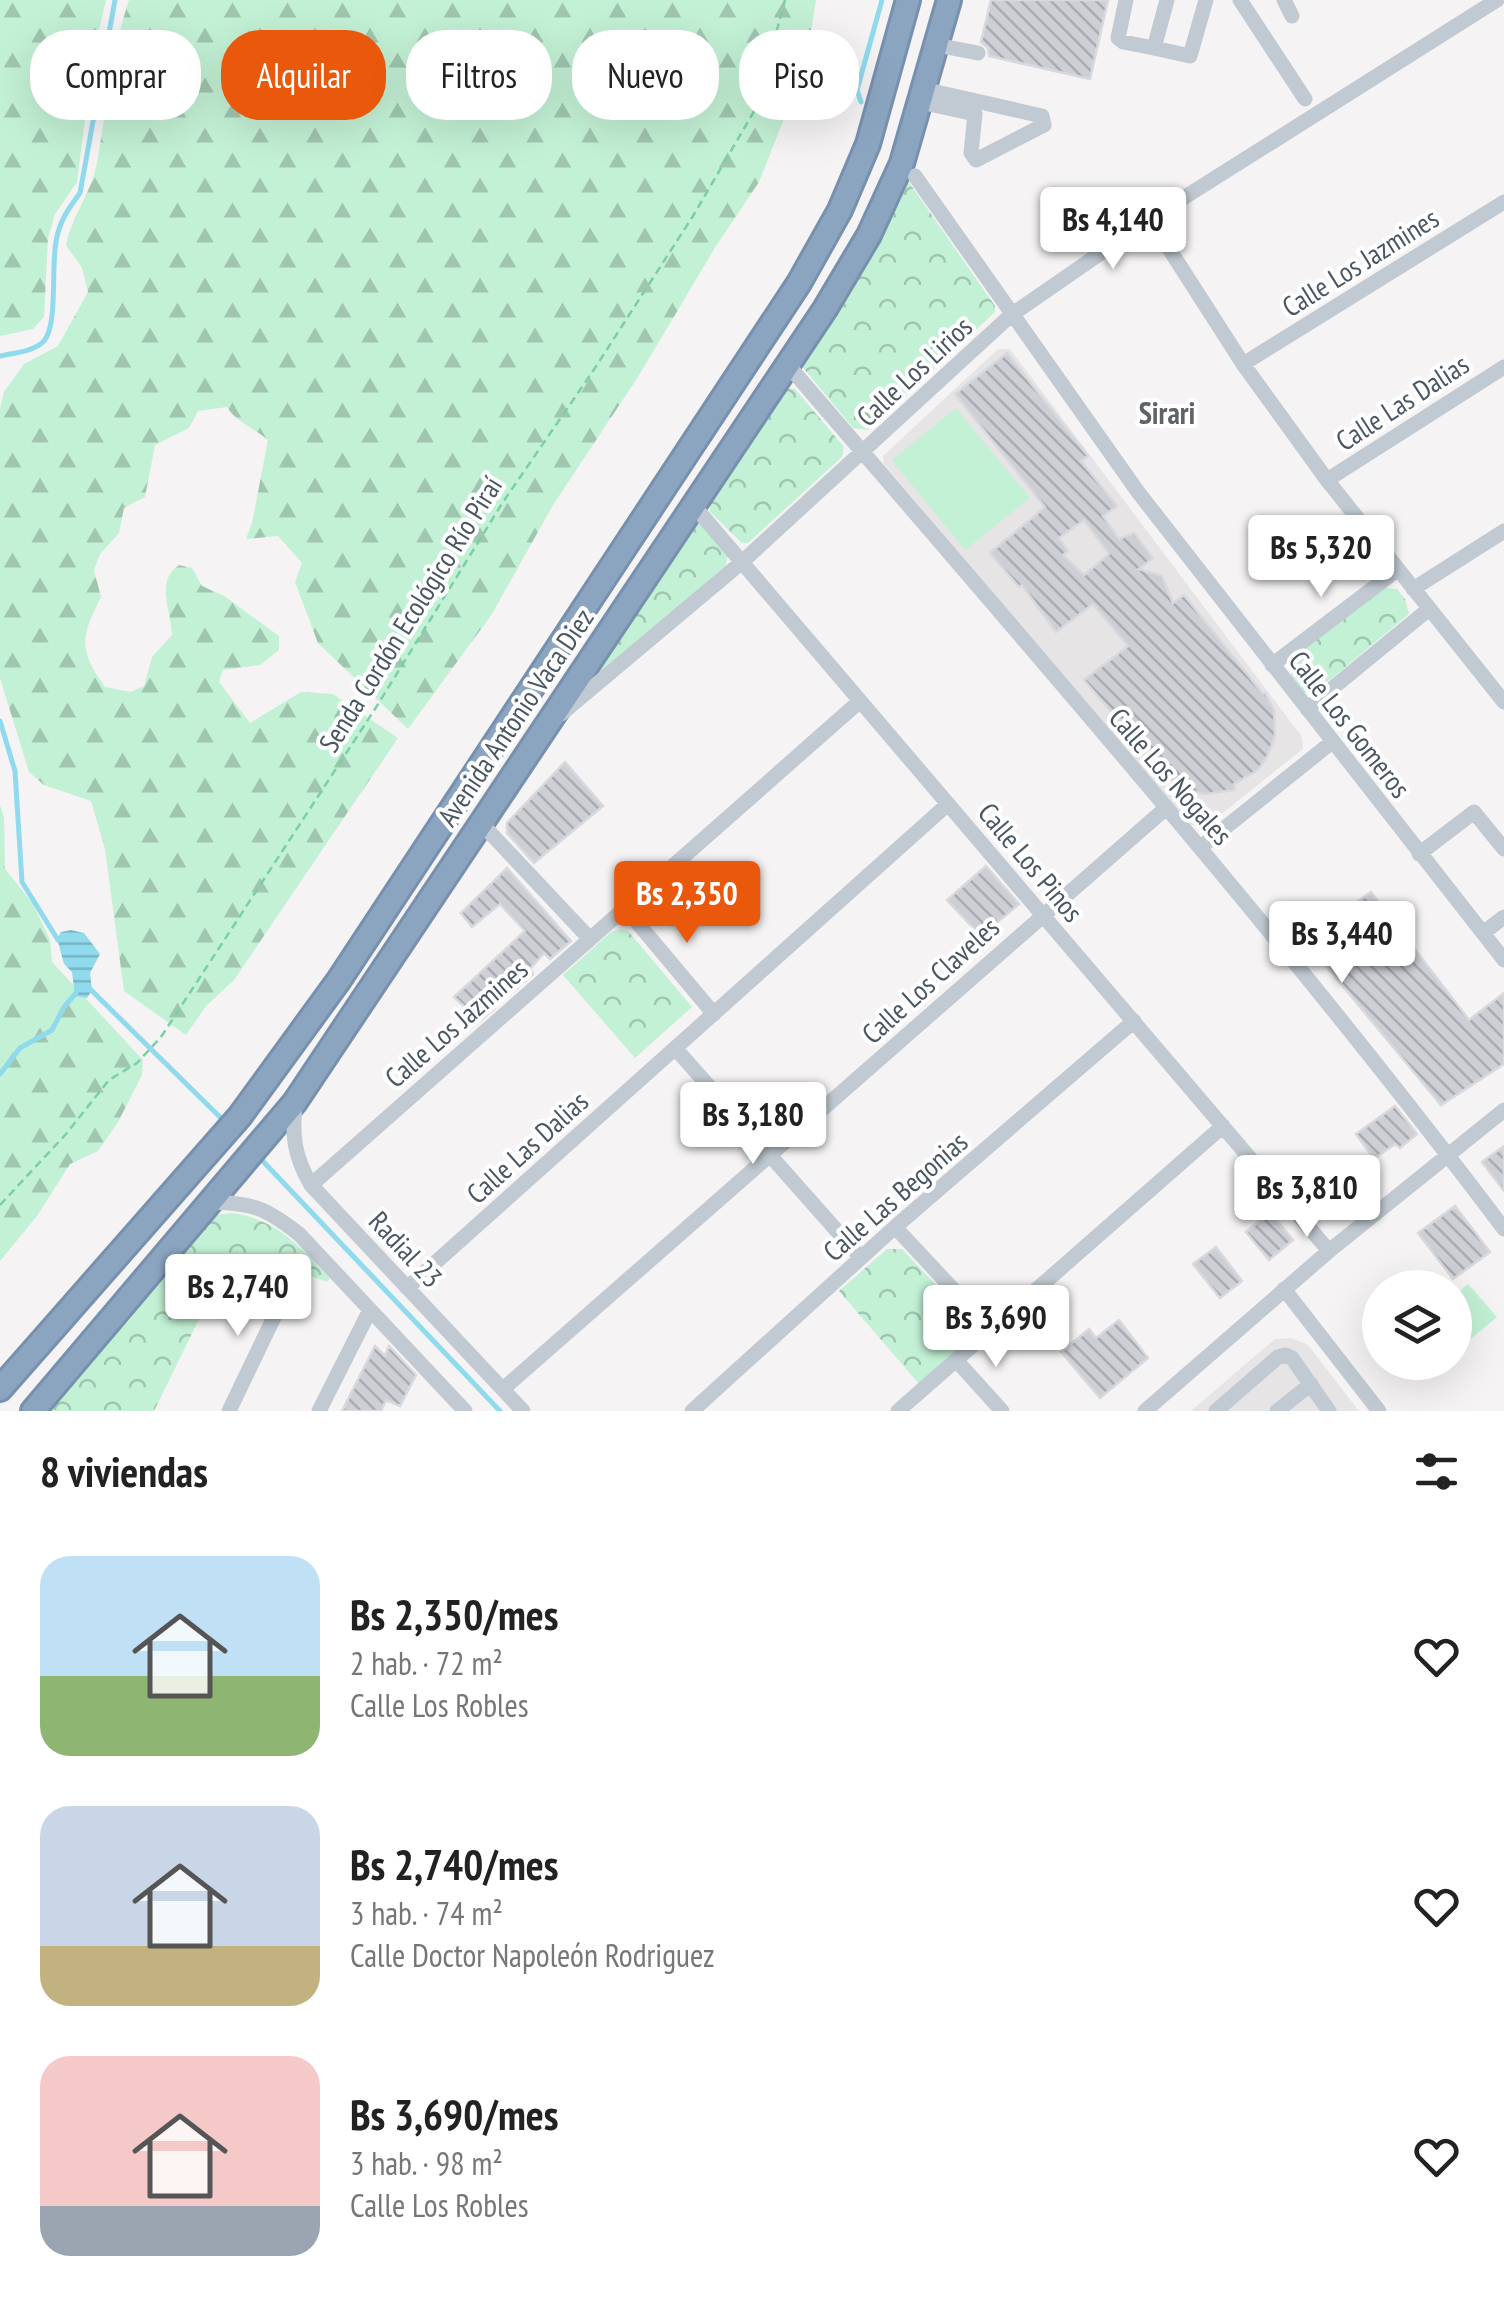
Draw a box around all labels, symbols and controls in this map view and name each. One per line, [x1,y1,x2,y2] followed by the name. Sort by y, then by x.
[30,30,201,120] chip: Comprar
[221,30,386,120] chip: Alquilar
[406,30,552,120] chip: Filtros
[572,30,719,120] chip: Nuevo
[739,30,859,120] chip: Piso
[1010,187,1216,272] pin: Bs 4,140
[1062,198,1164,240] text: Bs 4,140
[1275,199,1445,325] street label: Calle Los Jazmines
[848,308,980,434] street label: Calle Los Lirios
[1329,345,1475,459] street label: Calle Las Dalias
[1139,393,1195,432] district label: Sirari
[310,469,510,759] street label: Senda Cordón Ecológico Río Piraí
[1218,515,1424,600] pin: Bs 5,320
[1270,526,1372,568] text: Bs 5,320
[428,601,602,833] street label: Avenida Antonio Vaca Diez
[1281,643,1419,805] street label: Calle Los Gomeros
[1101,700,1241,852] street label: Calle Los Nogales
[970,795,1092,929] street label: Calle Los Pinos
[584,861,790,946] pin: Bs 2,350
[636,872,738,914] text: Bs 2,350
[1239,901,1445,986] pin: Bs 3,440
[853,908,1007,1052] street label: Calle Los Claveles
[1291,912,1393,954] text: Bs 3,440
[377,951,535,1095] street label: Calle Los Jazmines
[650,1082,856,1167] pin: Bs 3,180
[458,1083,596,1211] street label: Calle Las Dalias
[702,1093,804,1135] text: Bs 3,180
[815,1123,975,1269] street label: Calle Las Begonias
[1204,1155,1410,1240] pin: Bs 3,810
[1256,1166,1358,1208] text: Bs 3,810
[361,1203,451,1295] street label: Radial 23
[135,1254,341,1339] pin: Bs 2,740
[187,1265,289,1307] text: Bs 2,740
[1362,1270,1472,1380] map controls
[1362,1270,1472,1380] button: layers
[893,1285,1099,1370] pin: Bs 3,690
[945,1296,1047,1338] text: Bs 3,690
[40,1444,208,1499] text: 8 viviendas
[1409,1444,1464,1499] icon: filters
[350,1587,558,1642] text: Bs 2,350/mes
[120,1596,240,1716] icon: home
[1409,1629,1464,1684] icon: heart
[350,1642,503,1684] text: 2 hab. · 72 m²
[350,1684,529,1726] text: Calle Los Robles
[350,1837,558,1892] text: Bs 2,740/mes
[120,1846,240,1966] icon: home
[1409,1879,1464,1934] icon: heart
[350,1892,503,1934] text: 3 hab. · 74 m²
[350,1934,714,1976] text: Calle Doctor Napoleón Rodriguez
[350,2087,558,2142] text: Bs 3,690/mes
[120,2096,240,2216] icon: home
[1409,2129,1464,2184] icon: heart
[350,2142,503,2184] text: 3 hab. · 98 m²
[350,2184,529,2226] text: Calle Los Robles

